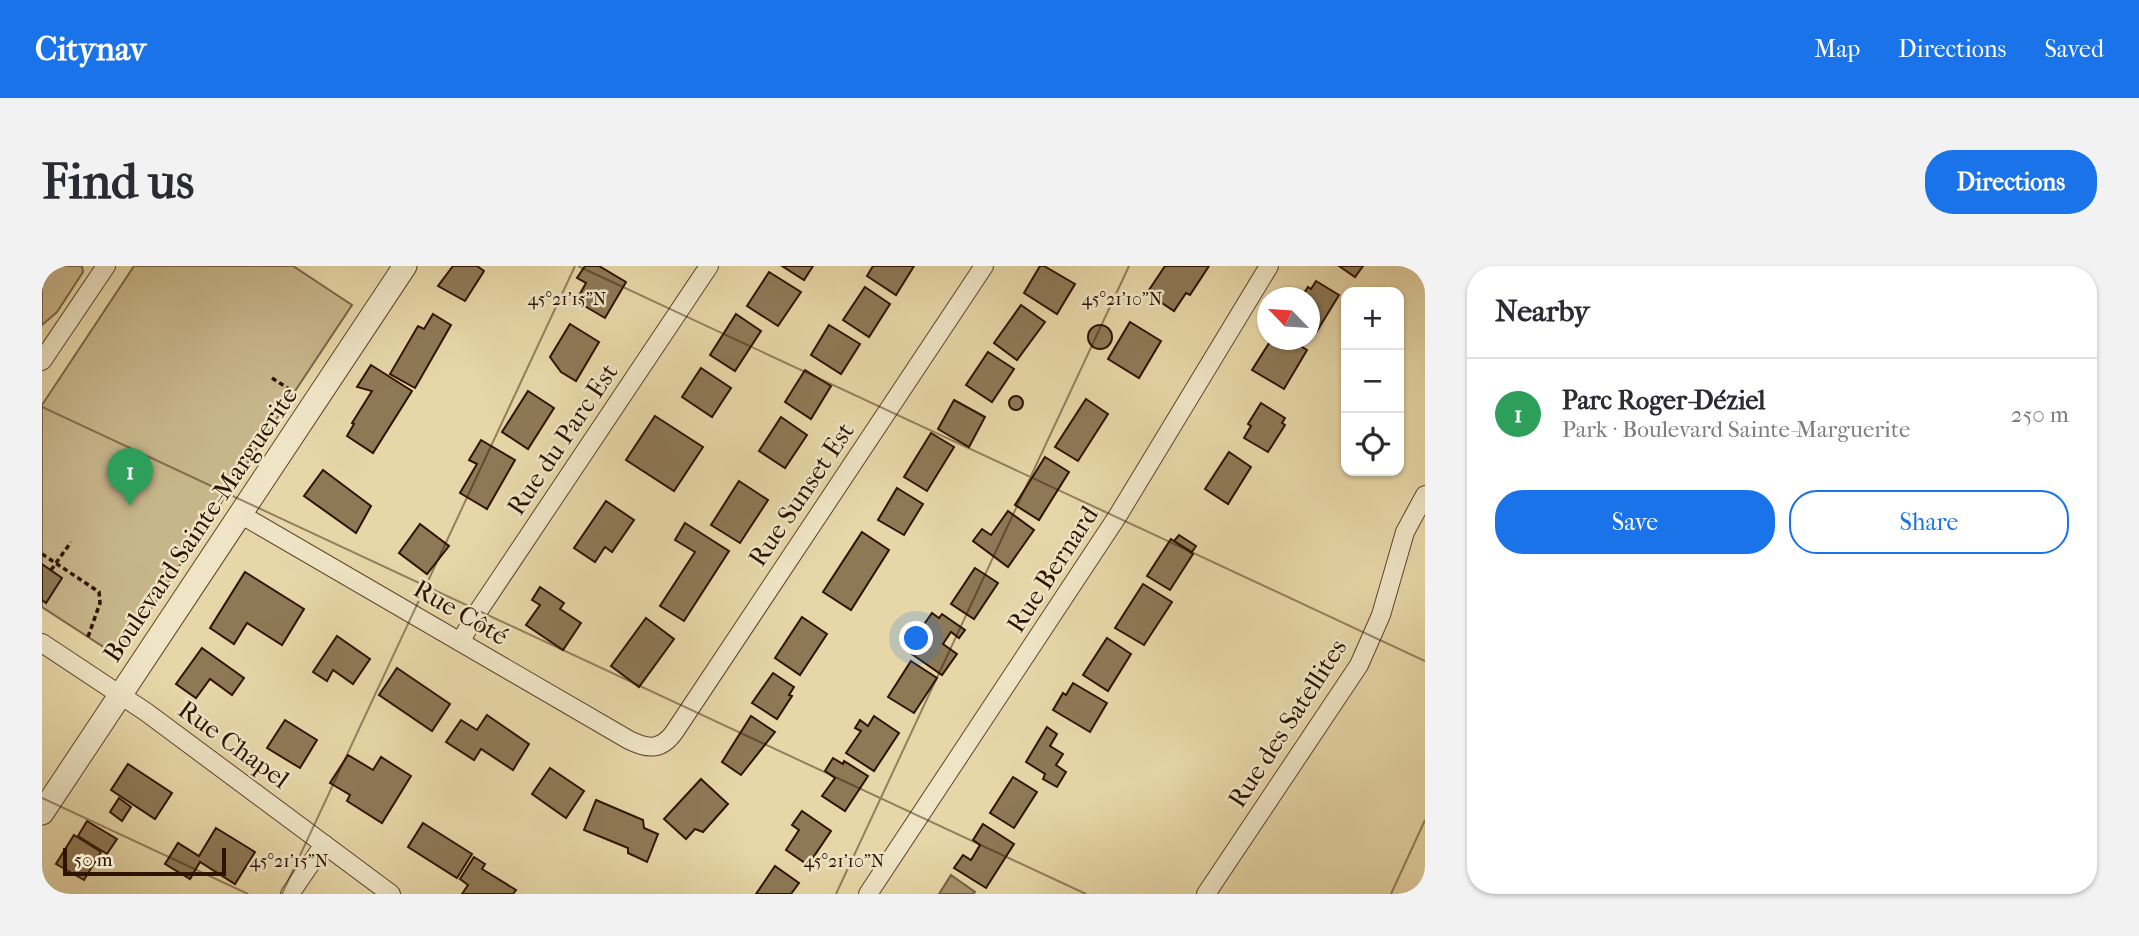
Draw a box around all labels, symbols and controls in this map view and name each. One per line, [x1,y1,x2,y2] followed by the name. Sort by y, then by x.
[35,30,146,69] text: Citynav
[1814,35,1860,63] text: Map
[1898,35,2006,63] text: Directions
[2044,35,2104,63] text: Saved
[1925,150,2097,214] button: Directions
[42,153,194,211] text: Find us
[1257,287,1320,350] north arrow
[1341,287,1404,476] map controls
[1341,287,1404,350] button: +
[528,289,607,310] text: 45°21'15"N
[1082,289,1163,310] text: 45°21'10"N
[1495,294,1590,329] text: Nearby
[1341,350,1404,413] button: −
[500,357,625,521] street label: Rue du Parc Est
[97,381,304,668] street label: Boulevard Sainte-Marguerite
[1562,385,1765,416] text: Parc Roger-Déziel
[1514,401,1522,428] text: 1
[2011,401,2069,428] text: 250 m
[1341,413,1404,476] button: locate
[742,416,861,572] street label: Rue Sunset Est
[1562,416,1910,443] text: Park · Boulevard Sainte-Marguerite
[107,448,153,506] pin: 1
[1495,490,1775,554] button: Save
[1789,490,2069,554] button: Share
[1000,500,1105,638] street label: Rue Bernard
[408,573,514,652] street label: Rue Côté
[899,621,933,655] your location
[1221,633,1353,813] street label: Rue des Satellites
[172,694,295,795] street label: Rue Chapel
[63,845,226,877] scale bar
[74,849,113,871] text: 50 m
[250,851,329,872] text: 45°21'15"N
[804,851,885,872] text: 45°21'10"N

